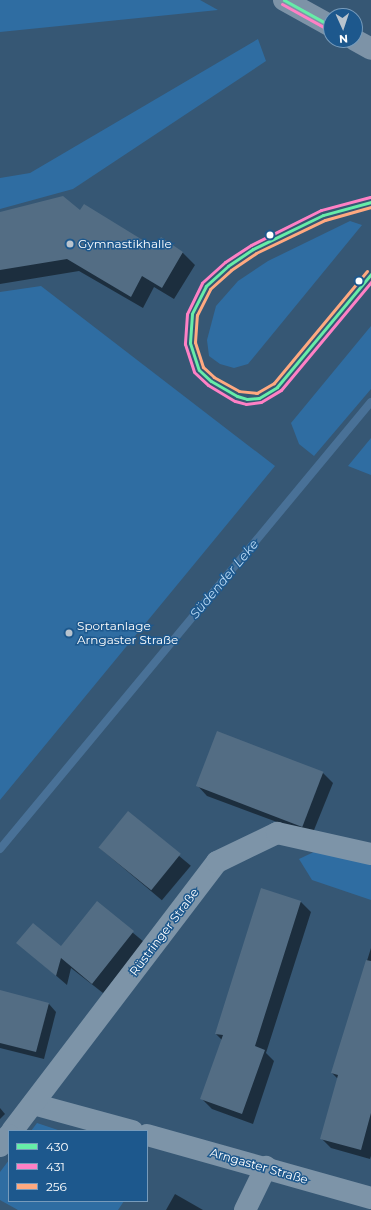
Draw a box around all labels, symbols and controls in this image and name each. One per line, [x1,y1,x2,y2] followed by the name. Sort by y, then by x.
[323,8,363,48] north arrow
[339,32,348,46] text: N
[265,230,275,240] unlabelled marker
[78,237,172,251] place label: Gymnastikhalle
[65,239,75,249] marker: Gymnastikhalle
[354,276,364,286] unlabelled marker
[186,536,262,622] water label: Südender Leke
[77,619,178,647] place label: Sportanlage Arngaster Straße
[64,628,74,638] marker: Sportanlage Arngaster Straße
[126,885,202,979] street label: Rüstringer Straße
[8,1130,148,1202] legend
[46,1139,68,1154] text: 430
[208,1145,310,1187] street label: Arngaster Straße
[46,1159,65,1174] text: 431
[46,1179,67,1194] text: 256

